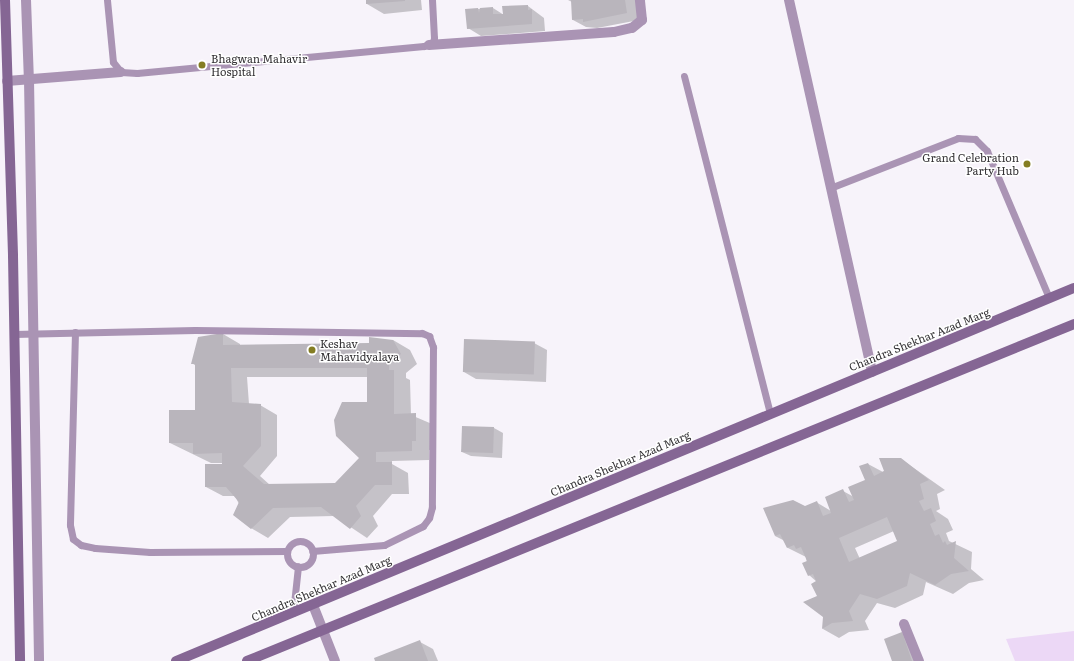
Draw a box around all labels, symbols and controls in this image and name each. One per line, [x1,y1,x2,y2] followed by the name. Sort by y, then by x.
[211,52,307,78] place label: Bhagwan Mahavir Hospital
[196,59,208,71] marker: Bhagwan Mahavir Hospital
[922,151,1019,177] place label: Grand Celebration Party Hub
[1022,159,1032,169] marker: Grand Celebration Party Hub
[847,305,991,373] street label: Chandra Shekhar Azad Marg
[320,337,399,363] place label: Keshav Mahavidyalaya
[307,345,317,355] marker: Keshav Mahavidyalaya
[548,427,692,499] street label: Chandra Shekhar Azad Marg
[249,552,393,624] street label: Chandra Shekhar Azad Marg

